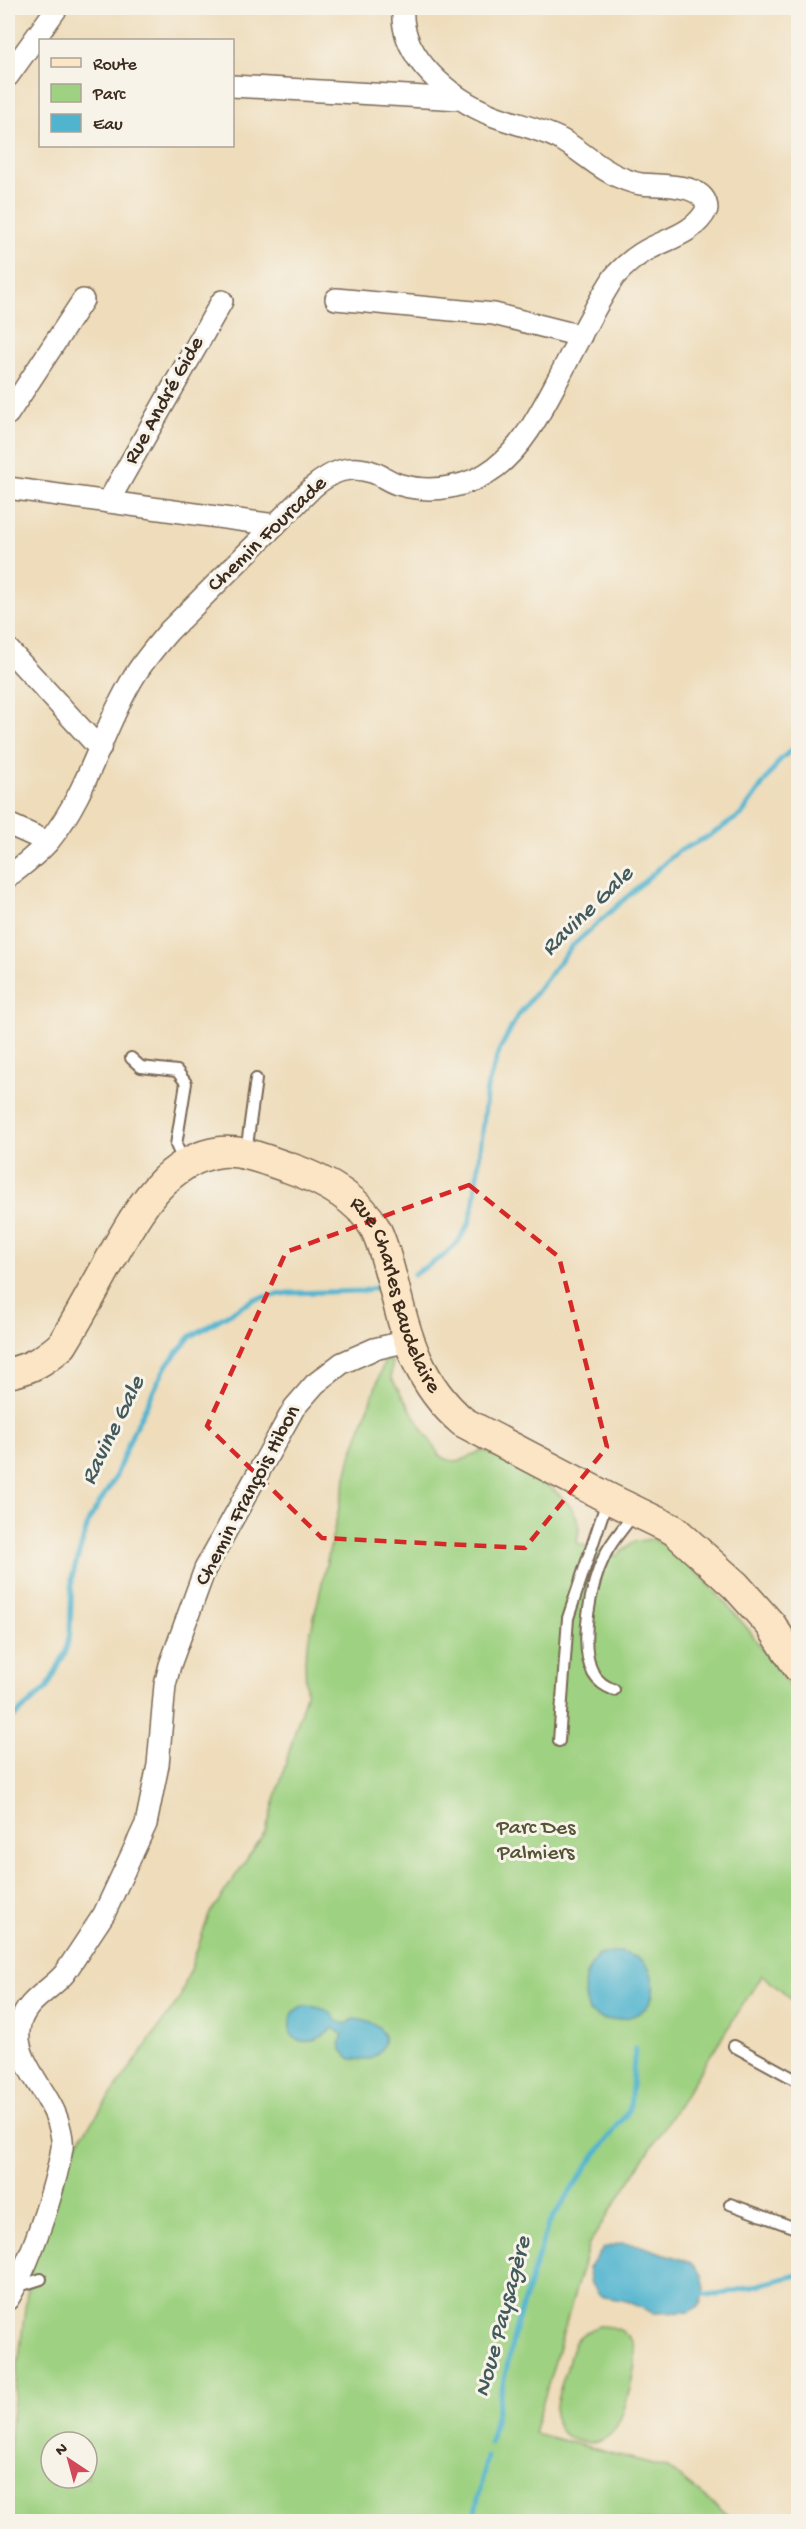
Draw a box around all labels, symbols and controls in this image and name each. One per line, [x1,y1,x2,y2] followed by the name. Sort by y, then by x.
[39,39,234,147] legend
[93,55,138,76] text: Route
[92,85,126,106] text: Parc
[93,115,123,136] text: Eau
[119,332,211,469] street label: Rue André Gide
[203,471,334,598] street label: Chemin Fourcade
[536,860,641,963] water label: Ravine Gale
[343,1191,446,1400] street label: Rue Charles Baudelaire
[75,1370,153,1490] water label: Ravine Gale
[190,1401,308,1591] street label: Chemin François Hibon
[496,1816,576,1867] park label: Parc Des Palmiers
[469,2232,540,2400] water label: Noue Paysagère
[39,2430,99,2490] north arrow
[52,2440,72,2461] text: N

